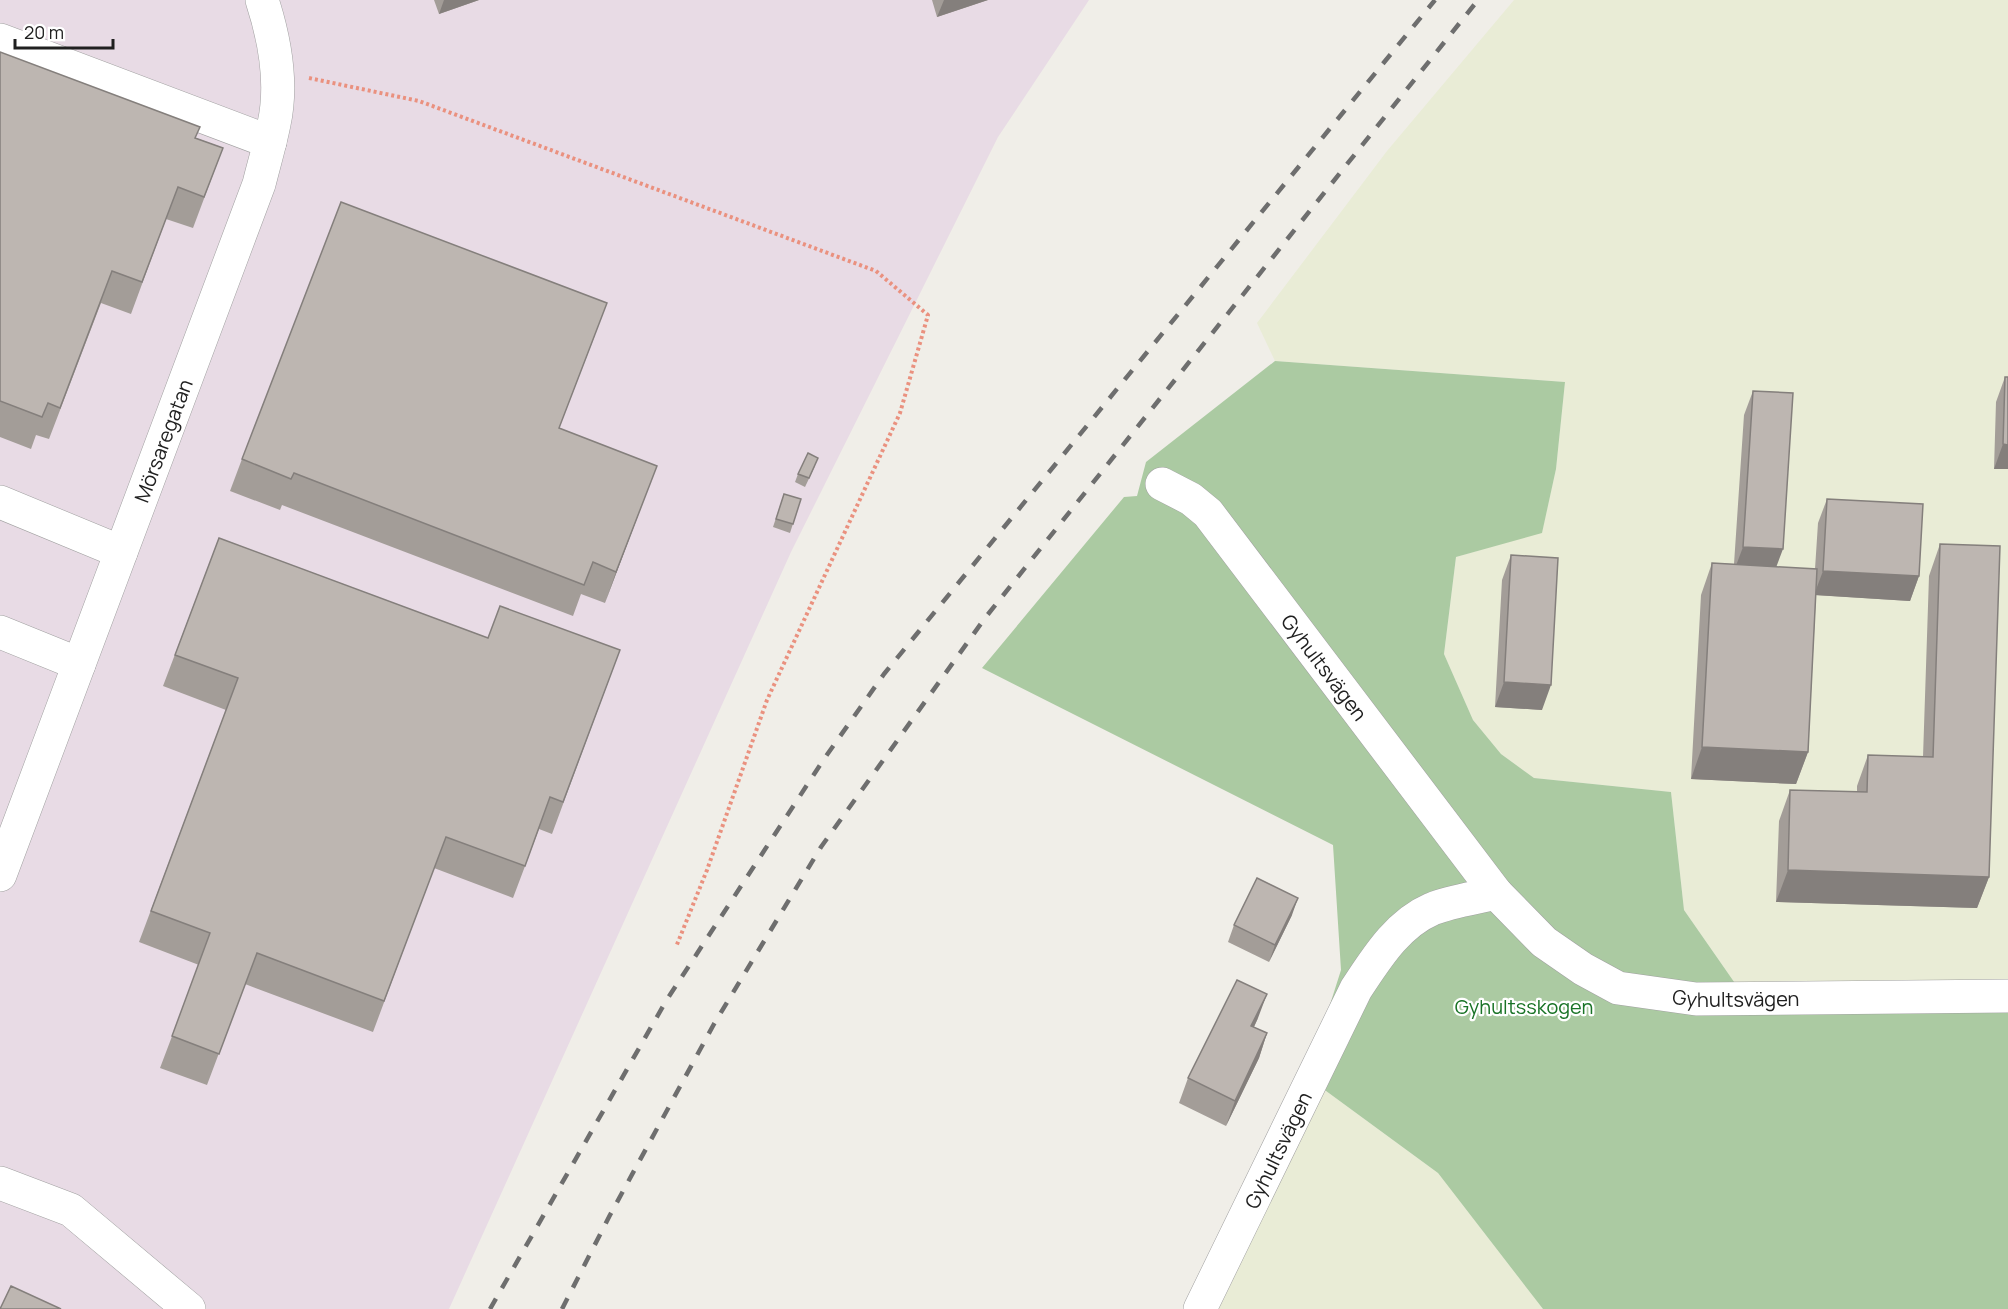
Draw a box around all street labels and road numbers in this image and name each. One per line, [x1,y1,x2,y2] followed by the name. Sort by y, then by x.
[127,375,198,506] street label: Mörsaregatan
[1276,608,1374,726] street label: Gyhultsvägen
[1671,982,1800,1013] street label: Gyhultsvägen
[1238,1087,1318,1213] street label: Gyhultsvägen

